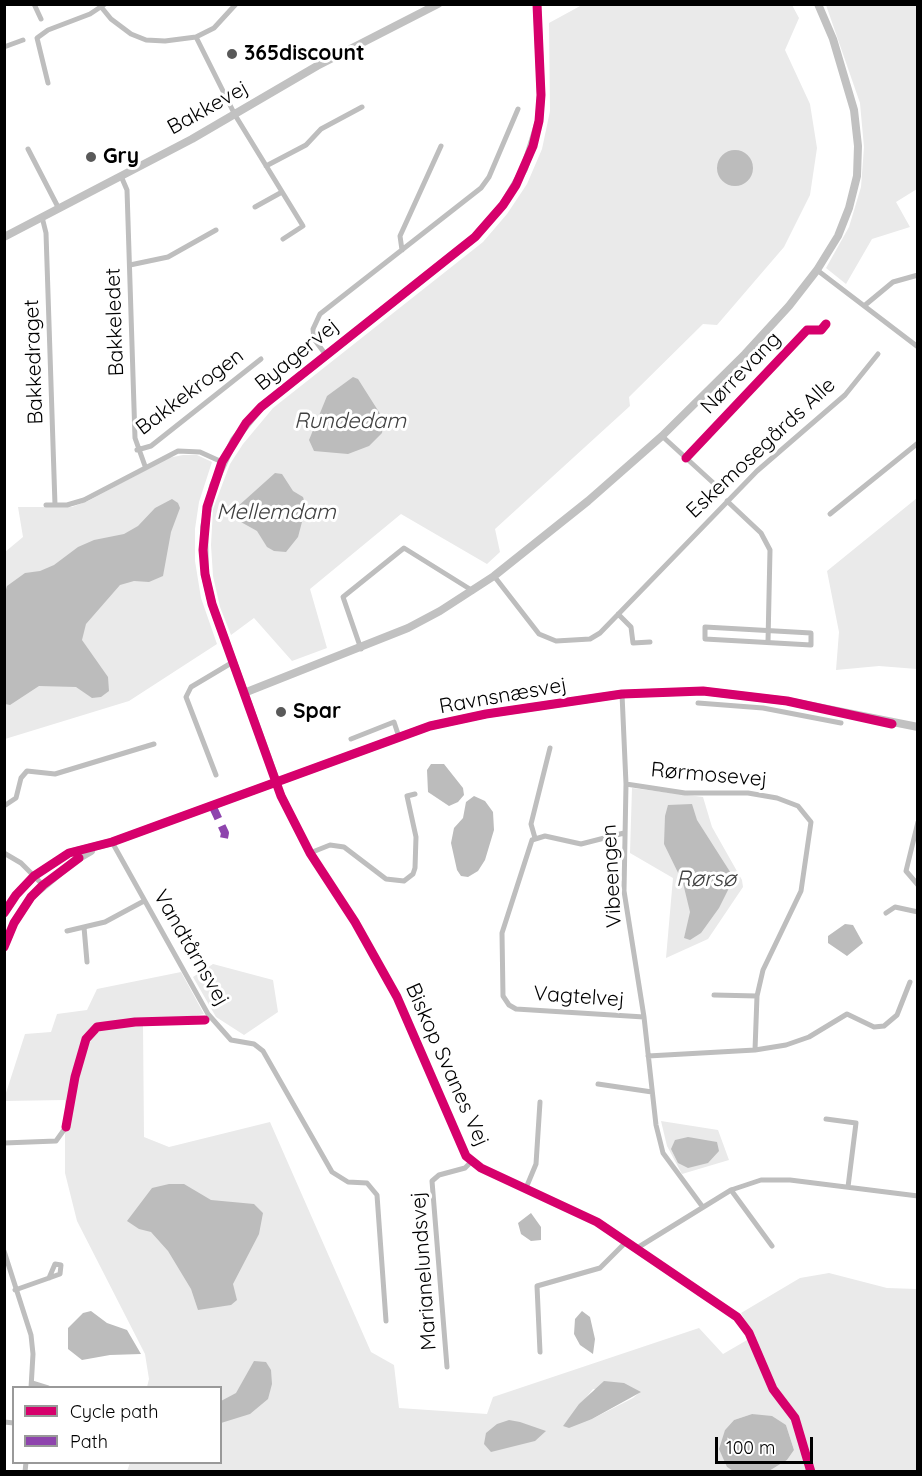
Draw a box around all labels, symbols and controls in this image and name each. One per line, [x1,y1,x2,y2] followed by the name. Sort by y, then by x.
[244,41,365,67] place label: 365discount
[225,47,239,61] marker: 365discount
[163,76,253,140] street label: Bakkevej
[103,144,139,170] place label: Gry
[84,150,98,164] marker: Gry
[101,267,129,377] street label: Bakkeledet
[19,299,49,425] street label: Bakkedraget
[250,314,344,396] street label: Byagervej
[696,327,786,419] street label: Nørrevang
[131,343,249,441] street label: Bakkekrogen
[681,372,841,524] street label: Eskemosegårds Alle
[294,408,406,434] water label: Rundedam
[216,499,336,525] water label: Mellemdam
[437,672,569,720] street label: Ravnsnæsvej
[293,699,341,725] place label: Spar
[274,705,288,719] marker: Spar
[650,757,768,793] street label: Rørmosevej
[597,824,627,928] street label: Vibeengen
[676,866,736,892] water label: Rørsø
[148,886,234,1010] street label: Vandtårnsvej
[400,979,494,1151] street label: Biskop Svanes Vej
[533,981,625,1013] street label: Vagtelvej
[406,1191,442,1351] street label: Marianelundsvej
[12,1386,222,1464] legend
[70,1400,158,1423] text: Cycle path
[718,1425,816,1463] scale bar
[70,1430,108,1453] text: Path
[726,1436,775,1459] text: 100 m

